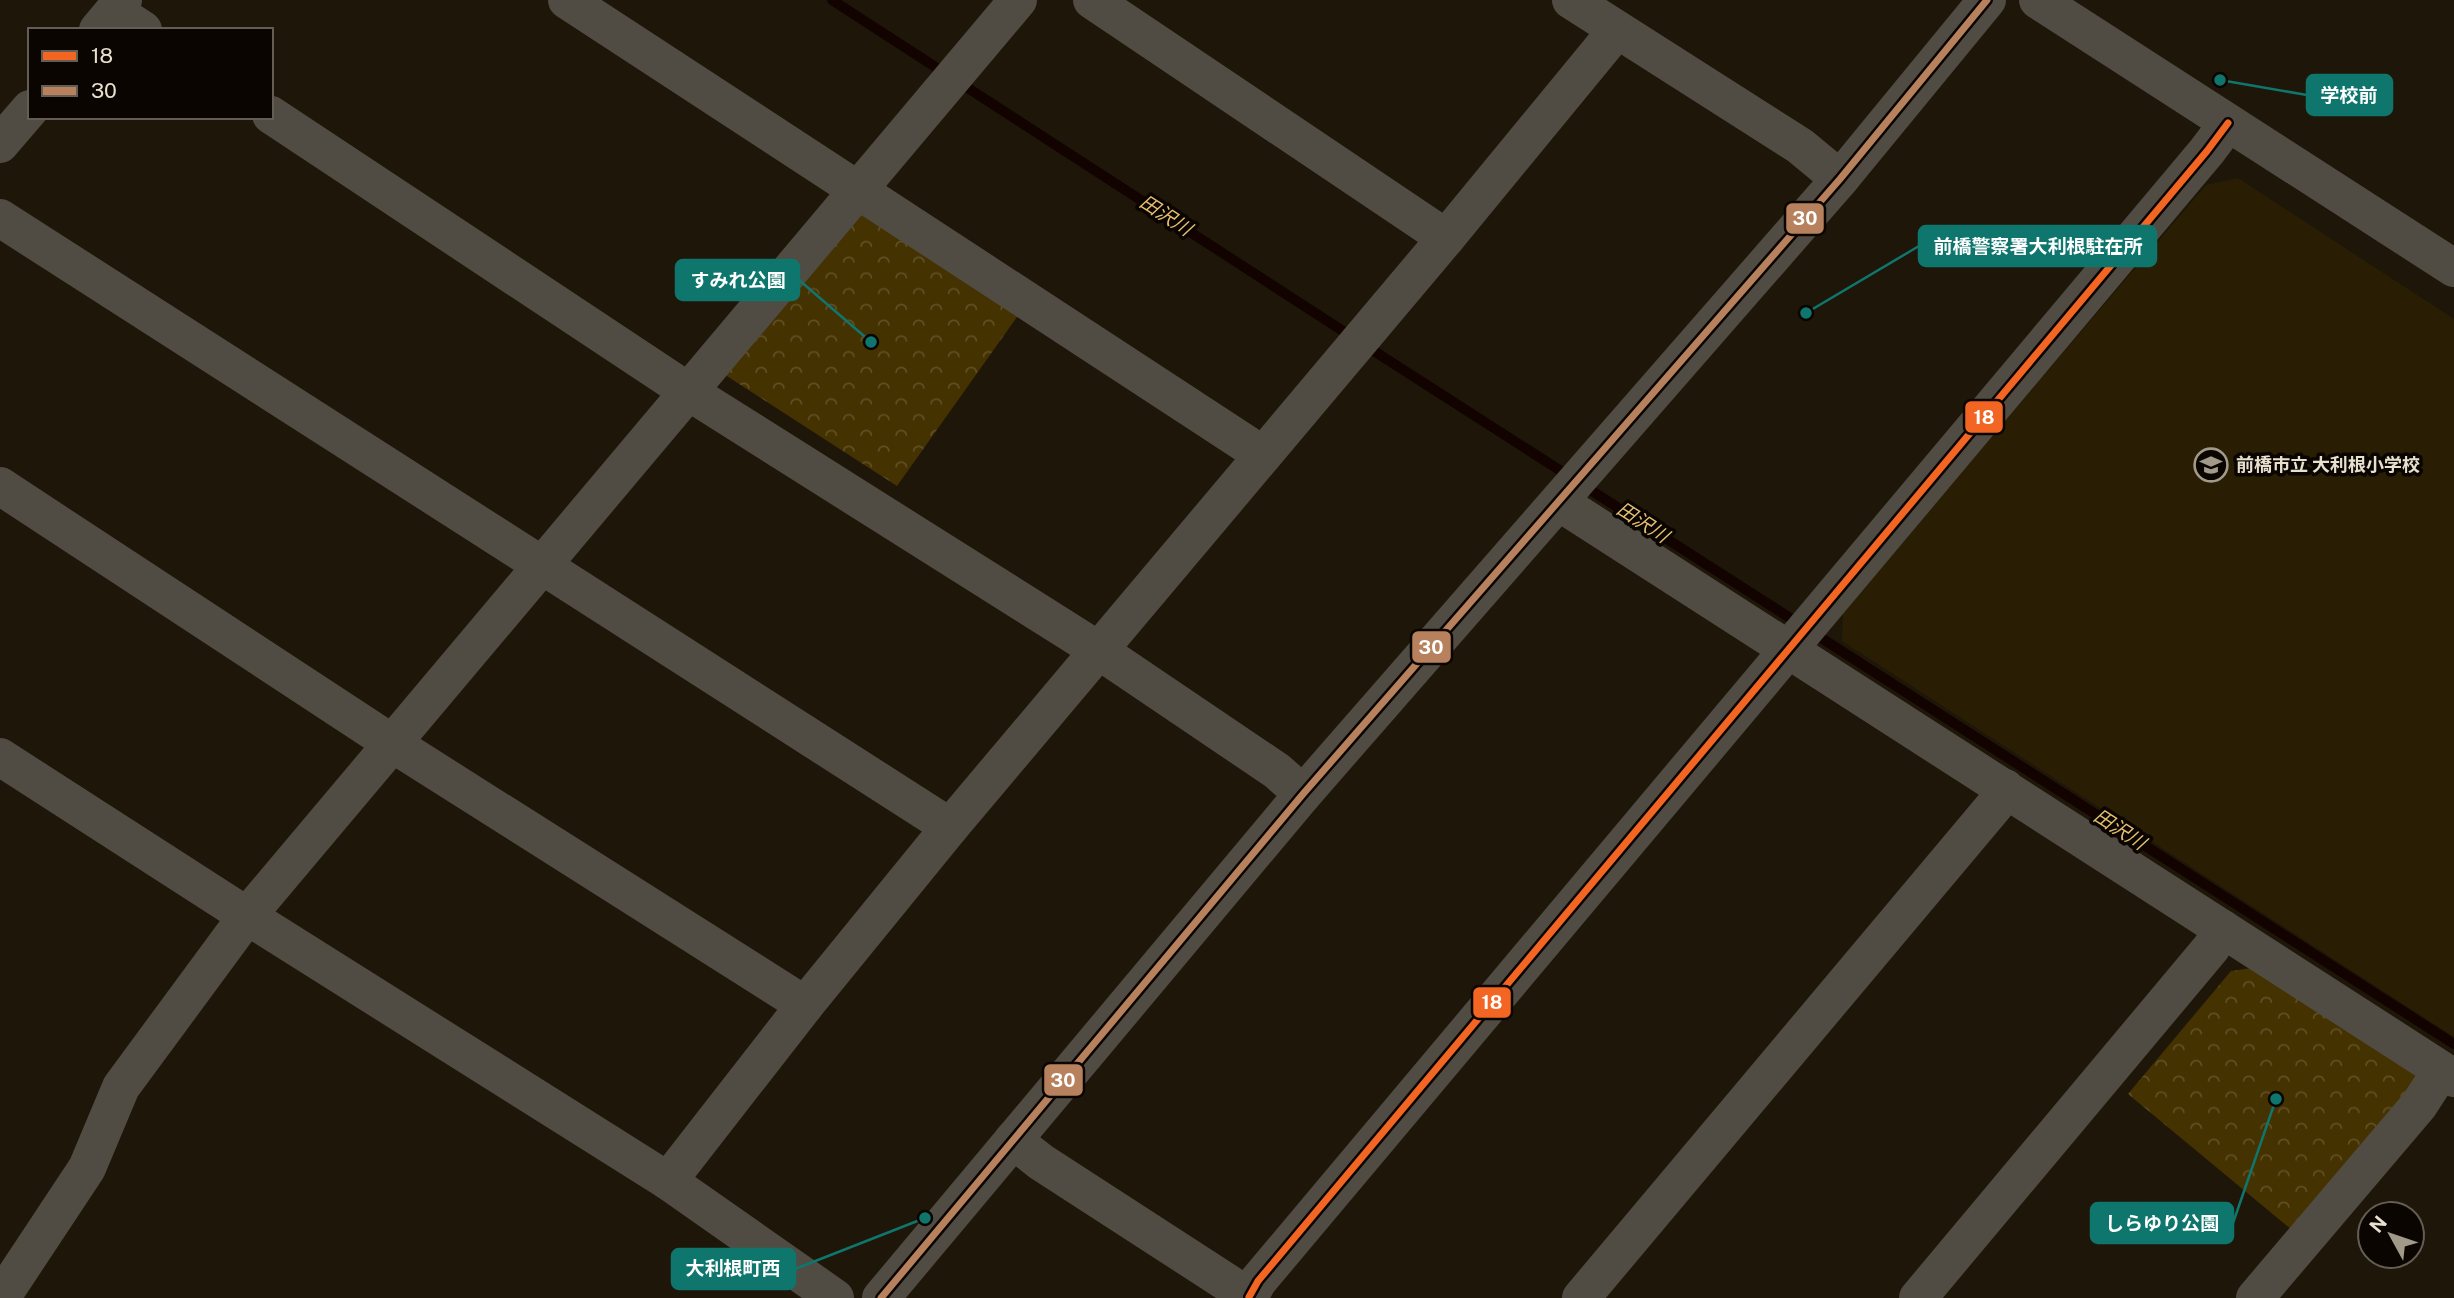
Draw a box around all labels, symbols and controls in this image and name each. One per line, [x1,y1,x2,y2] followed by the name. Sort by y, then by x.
[28,28,273,119] legend
[91,43,113,68] text: 18
[2307,75,2392,115] callout: 学校前
[91,78,117,103] text: 30
[2320,84,2378,106] text: 学校前
[1136,190,1198,241] water label: 田沢川
[1785,202,1825,235] line badge: 30
[1793,207,1817,229] text: 30
[1919,226,2156,266] callout: 前橋警察署大利根駐在所
[1933,235,2143,257] text: 前橋警察署大利根駐在所
[676,260,799,300] callout: すみれ公園
[690,269,786,291] text: すみれ公園
[1964,400,2004,434] line badge: 18
[1974,406,1994,428] text: 18
[2192,446,2230,484] school or university icon: 前橋市立 大利根小学校
[2236,454,2420,475] place label: 前橋市立 大利根小学校
[1613,497,1675,548] water label: 田沢川
[1411,630,1452,664] line badge: 30
[1419,636,1443,658] text: 30
[2090,804,2152,855] water label: 田沢川
[1472,986,1512,1019] line badge: 18
[1482,991,1502,1013] text: 18
[1043,1063,1084,1097] line badge: 30
[1051,1069,1075,1091] text: 30
[2356,1200,2426,1270] north arrow
[2091,1203,2233,1243] callout: しらゆり公園
[2365,1211,2391,1237] text: N
[2105,1212,2219,1234] text: しらゆり公園
[672,1249,795,1289] callout: 大利根町西
[685,1257,781,1279] text: 大利根町西

